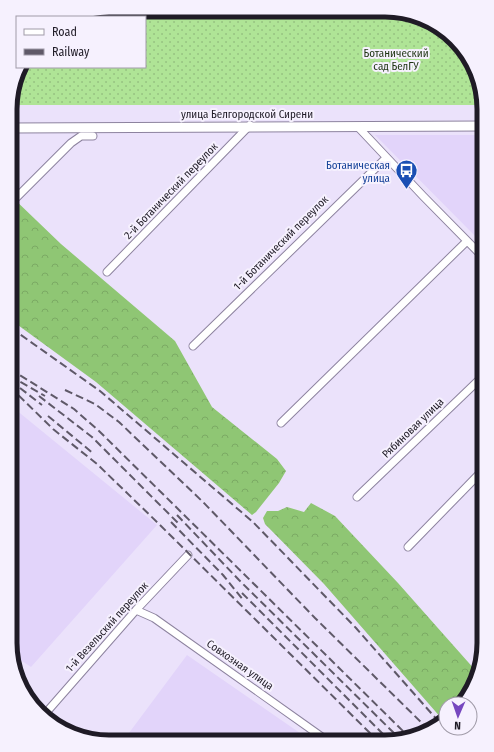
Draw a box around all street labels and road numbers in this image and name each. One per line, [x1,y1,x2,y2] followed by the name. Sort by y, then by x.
[181,108,313,121] street label: улица Белгородской Сирени
[122,139,221,242] street label: 2-й Ботанический переулок
[231,192,332,293] street label: 1-й Ботанический переулок
[380,395,446,461] street label: Рябиновая улица
[63,579,152,675] street label: 1-й Везельский переулок
[204,637,276,693] street label: Совхозная улица

